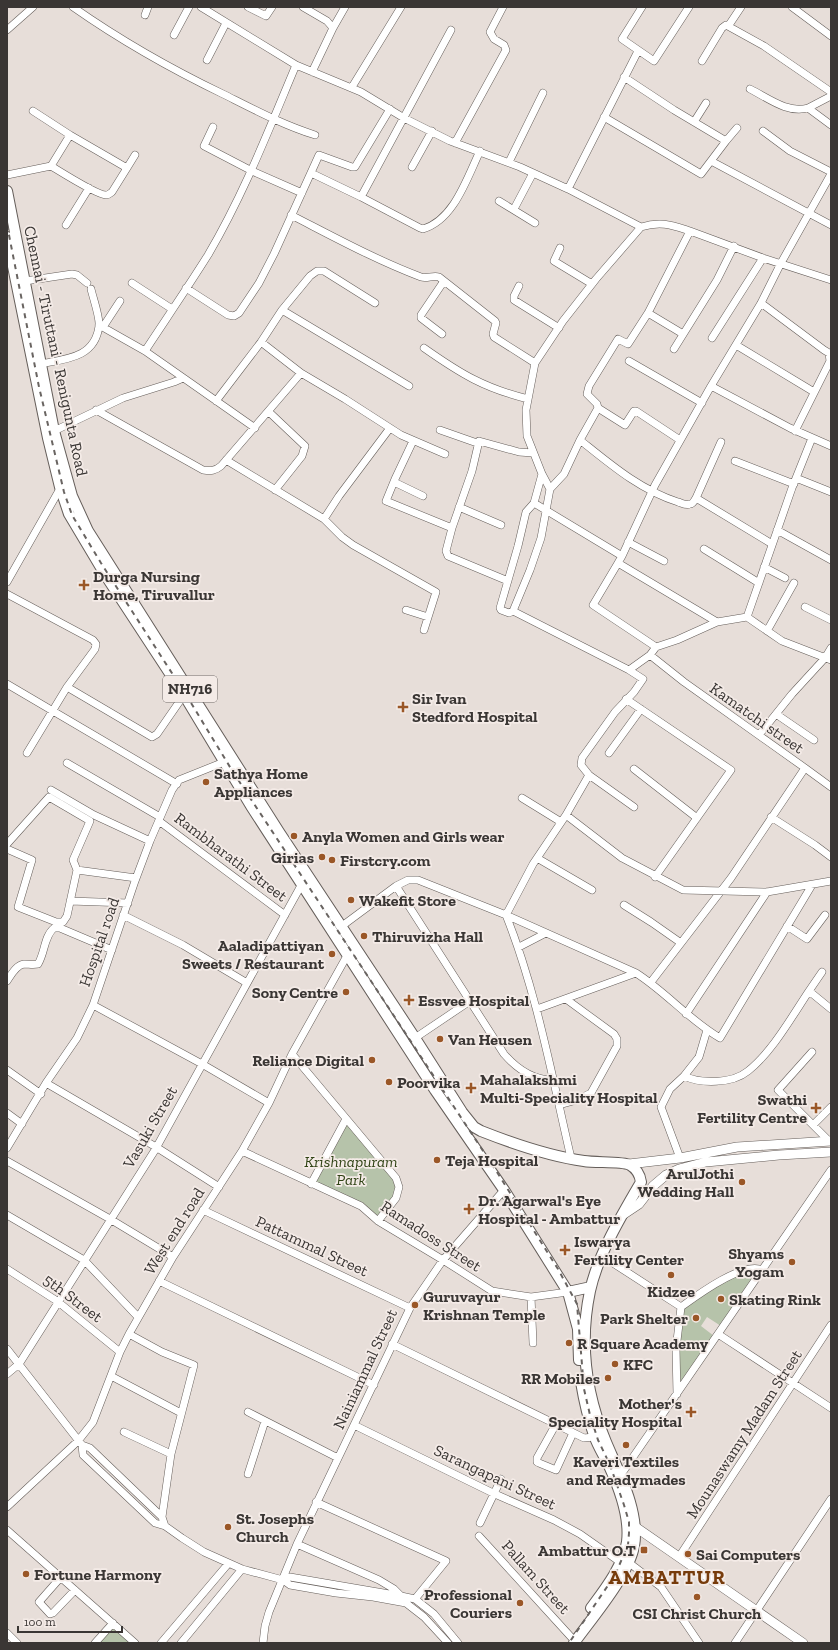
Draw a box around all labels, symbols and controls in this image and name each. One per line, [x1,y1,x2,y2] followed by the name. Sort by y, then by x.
[20,224,92,478] street label: Chennai - Tiruttani - Renigunta Road
[93,567,215,604] place label: Durga Nursing Home, Tiruvallur
[78,579,90,591] marker: Durga Nursing Home, Tiruvallur
[163,676,217,702] road number: NH716
[706,679,808,758] street label: Kamatchi street
[412,689,538,726] place label: Sir Ivan Stedford Hospital
[397,701,409,713] marker: Sir Ivan Stedford Hospital
[214,764,308,801] place label: Sathya Home Appliances
[201,777,211,787] marker: Sathya Home Appliances
[171,808,291,906] street label: Rambharathi Street
[302,827,505,846] place label: Anyla Women and Girls wear
[289,831,299,841] marker: Anyla Women and Girls wear
[271,848,314,867] place label: Girias
[340,851,431,870] place label: Firstcry.com
[317,852,327,862] marker: Girias
[327,855,337,865] marker: Firstcry.com
[359,891,456,910] place label: Wakefit Store
[75,895,123,989] street label: Hospital road
[346,895,356,905] marker: Wakefit Store
[372,927,484,946] place label: Thiruvizha Hall
[359,931,369,941] marker: Thiruvizha Hall
[182,936,325,973] place label: Aaladipattiyan Sweets / Restaurant
[327,949,337,959] marker: Aaladipattiyan Sweets / Restaurant
[252,983,338,1002] place label: Sony Centre
[341,987,351,997] marker: Sony Centre
[418,991,530,1010] place label: Essvee Hospital
[403,994,415,1006] marker: Essvee Hospital
[448,1030,532,1049] place label: Van Heusen
[435,1034,445,1044] marker: Van Heusen
[252,1051,364,1070] place label: Reliance Digital
[367,1055,377,1065] marker: Reliance Digital
[480,1070,658,1107] place label: Mahalakshmi Multi-Speciality Hospital
[397,1073,460,1092] place label: Poorvika
[384,1077,394,1087] marker: Poorvika
[465,1082,477,1094] marker: Mahalakshmi Multi-Speciality Hospital
[118,1083,181,1172] street label: Vasuki Street
[697,1090,807,1127] place label: Swathi Fertility Centre
[810,1102,822,1114] marker: Swathi Fertility Centre
[445,1151,539,1170] place label: Teja Hospital
[304,1152,398,1189] park label: Krishnapuram Park
[432,1155,442,1165] marker: Teja Hospital
[638,1164,734,1201] place label: ArulJothi Wedding Hall
[737,1177,747,1187] marker: ArulJothi Wedding Hall
[140,1184,208,1278] street label: West end road
[478,1191,620,1228] place label: Dr. Agarwal's Eye Hospital - Ambattur
[377,1196,485,1276] street label: Ramadoss Street
[463,1203,475,1215] marker: Dr. Agarwal's Eye Hospital - Ambattur
[253,1212,371,1280] street label: Pattammal Street
[574,1232,684,1269] place label: Iswarya Fertility Center
[559,1244,571,1256] marker: Iswarya Fertility Center
[728,1244,784,1281] place label: Shyams Yogam
[787,1257,797,1267] marker: Shyams Yogam
[40,1270,106,1326] street label: 5th Street
[666,1270,676,1280] marker: Kidzee
[647,1282,695,1301] place label: Kidzee
[423,1287,545,1324] place label: Guruvayur Krishnan Temple
[729,1290,821,1309] place label: Skating Rink
[716,1294,726,1304] marker: Skating Rink
[410,1300,420,1310] marker: Guruvayur Krishnan Temple
[329,1306,401,1432] street label: Nainiammal Street
[600,1309,688,1328] place label: Park Shelter
[691,1313,701,1323] marker: Park Shelter
[577,1334,709,1353] place label: R Square Academy
[564,1338,574,1348] marker: R Square Academy
[682,1346,806,1522] street label: Mounaswamy Madam Street
[623,1355,653,1374] place label: KFC
[610,1359,620,1369] marker: KFC
[521,1369,600,1388] place label: RR Mobiles
[603,1373,613,1383] marker: RR Mobiles
[549,1394,682,1431] place label: Mother's Speciality Hospital
[685,1406,697,1418] marker: Mother's Speciality Hospital
[431,1440,559,1514] street label: Sarangapani Street
[621,1440,631,1450] marker: Kaveri Textiles and Readymades
[566,1452,686,1489] place label: Kaveri Textiles and Readymades
[236,1509,314,1546] place label: St. Josephs Church
[223,1522,233,1532] marker: St. Josephs Church
[498,1536,574,1618] street label: Pallam Street
[538,1541,637,1560] place label: Ambattur O.T
[639,1545,649,1555] marker: Ambattur O.T
[696,1545,800,1564] place label: Sai Computers
[683,1549,693,1559] marker: Sai Computers
[34,1565,162,1584] place label: Fortune Harmony
[608,1565,726,1589] district label: AMBATTUR
[21,1569,31,1579] marker: Fortune Harmony
[424,1585,512,1622] place label: Professional Couriers
[692,1592,702,1602] marker: CSI Christ Church
[515,1598,525,1608] marker: Professional Couriers
[633,1604,762,1623] place label: CSI Christ Church
[18,1608,122,1634] scale bar
[24,1615,56,1629] text: 100 m

